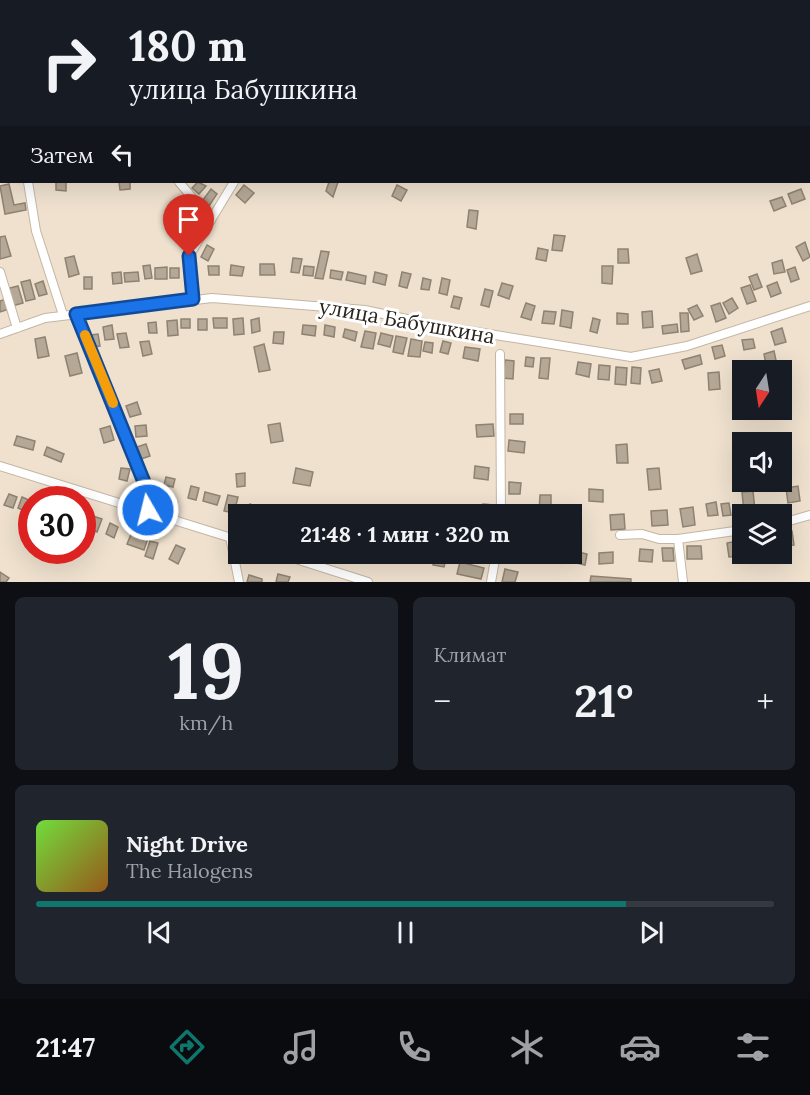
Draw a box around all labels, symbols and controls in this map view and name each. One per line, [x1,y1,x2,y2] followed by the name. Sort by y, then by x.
[129,19,246,73] text: 180 m
[30,24,108,102] icon: right
[129,72,358,106] text: улица Бабушкина
[106,138,139,171] icon: left
[30,141,94,169] text: Затем
[163,194,214,256] pin
[172,203,205,236] icon: arrive
[317,292,497,350] street label: улица Бабушкина
[732,360,792,420] north arrow
[732,360,792,564] map controls
[732,432,792,492] button: sound
[116,478,180,542] position arrow
[18,486,96,564] speed limit sign: 30
[732,504,792,564] button: layers
[300,520,510,548] text: 21:48 · 1 мин · 320 m
[168,621,245,720] text: 19
[434,642,507,667] text: Климат
[574,672,633,729] text: 21°
[434,680,451,722] text: −
[756,680,774,722] text: +
[179,710,233,735] text: km/h
[126,830,248,858] text: Night Drive
[126,858,253,883] text: The Halogens
[143,916,176,949] icon: previous
[389,916,422,949] icon: pause
[635,916,668,949] icon: next
[166,1026,208,1068] icon: directions
[280,1026,322,1068] icon: music
[393,1026,435,1068] icon: phone
[506,1026,548,1068] icon: climate
[619,1026,661,1068] icon: car
[732,1026,774,1068] icon: filters
[36,1030,95,1064] text: 21:47

